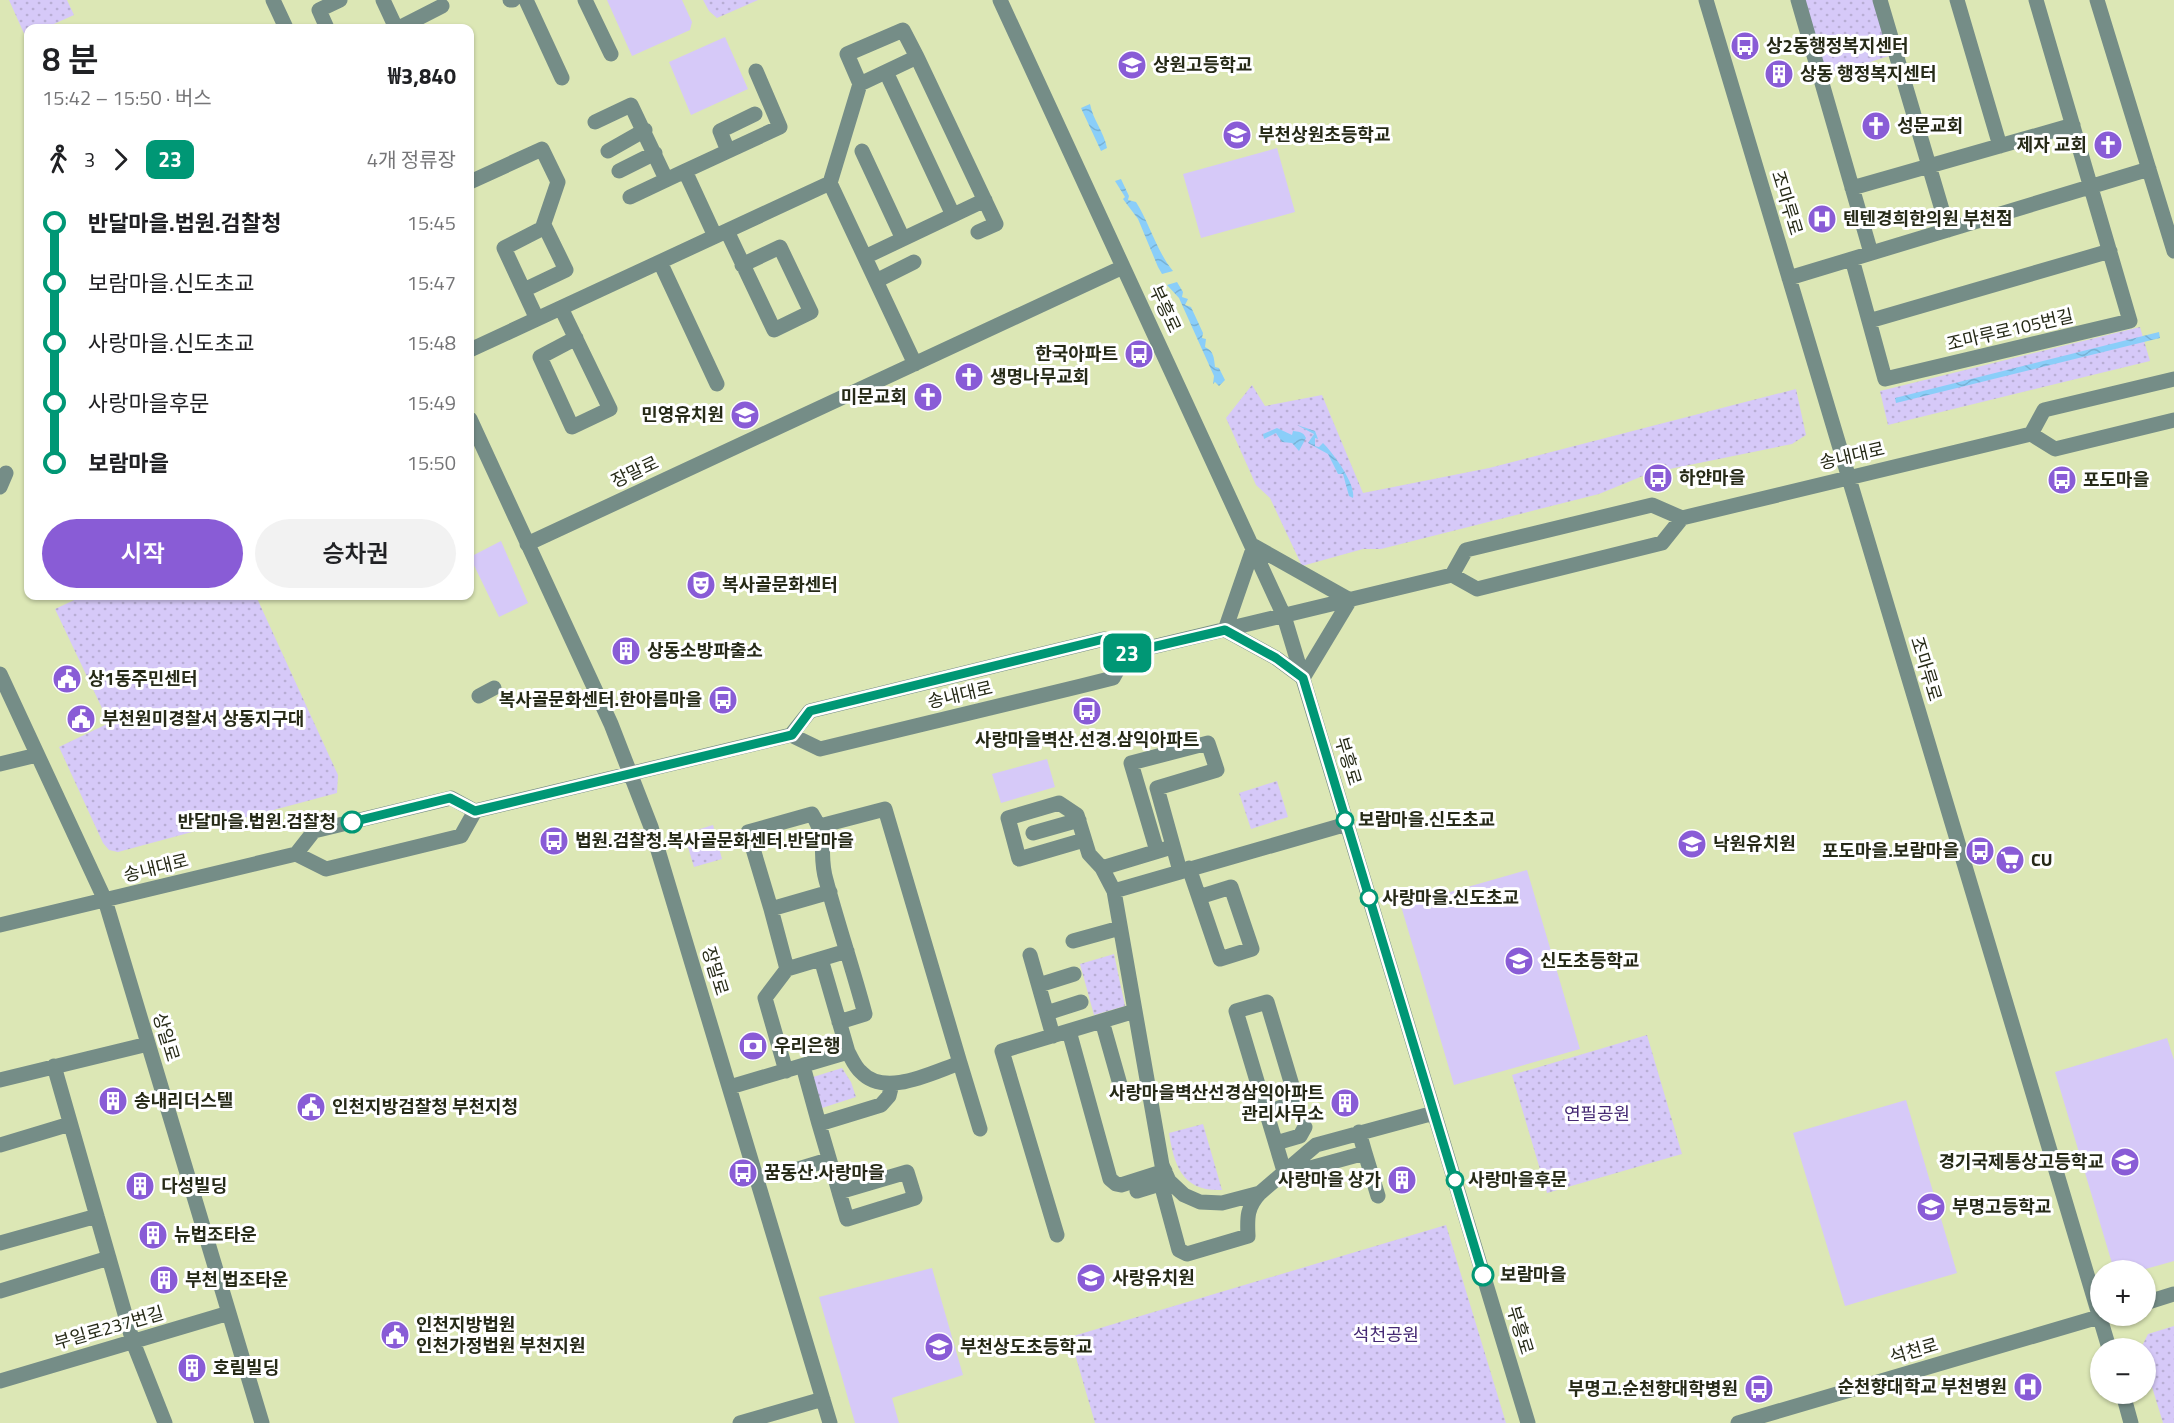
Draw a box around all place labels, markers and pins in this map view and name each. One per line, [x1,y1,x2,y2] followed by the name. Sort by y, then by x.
[1729,30,1761,62] bus stop icon: 상2동행정복지센터
[1766,32,1909,59] place label: 상2동행정복지센터
[1116,49,1148,81] school or university icon: 상원고등학교
[1153,51,1252,78] place label: 상원고등학교
[1763,58,1795,90] building icon: 상동 행정복지센터
[1800,60,1936,87] place label: 상동 행정복지센터
[1860,110,1892,142] church icon: 성문교회
[1897,112,1963,139] place label: 성문교회
[1221,119,1253,151] school or university icon: 부천상원초등학교
[1258,121,1390,148] place label: 부천상원초등학교
[2092,129,2124,161] church icon: 제자 교회
[2017,131,2087,158] place label: 제자 교회
[1806,203,1838,235] hospital icon: 텐텐경희한의원 부천점
[1843,205,2013,232] place label: 텐텐경희한의원 부천점
[1123,338,1155,370] bus stop icon: 한국아파트
[1035,340,1118,367] place label: 한국아파트
[953,361,985,393] church icon: 생명나무교회
[990,363,1089,390] place label: 생명나무교회
[912,381,944,413] church icon: 미문교회
[841,383,907,410] place label: 미문교회
[729,399,761,431] school or university icon: 민영유치원
[641,401,724,428] place label: 민영유치원
[1642,462,1674,494] bus stop icon: 하얀마을
[1679,464,1745,491] place label: 하얀마을
[2046,464,2078,496] bus stop icon: 포도마을
[2083,466,2149,493] place label: 포도마을
[685,569,717,601] theatre icon: 복사골문화센터
[722,571,838,598] place label: 복사골문화센터
[610,635,642,667] building icon: 상동소방파출소
[647,637,763,664] place label: 상동소방파출소
[51,663,83,695] public building icon: 상1동주민센터
[88,665,197,692] place label: 상1동주민센터
[707,684,739,716] bus stop icon: 복사골문화센터.한아름마을
[499,686,702,713] place label: 복사골문화센터.한아름마을
[1071,695,1103,727] bus stop icon: 사랑마을벽산.선경.삼익아파트
[65,703,97,735] public building icon: 부천원미경찰서 상동지구대
[102,705,305,732] place label: 부천원미경찰서 상동지구대
[975,726,1199,753] place label: 사랑마을벽산.선경.삼익아파트
[1358,806,1495,833] place label: 보람마을.신도초교
[178,808,336,835] place label: 반달마을.법원.검찰청
[341,811,363,833] marker: 반달마을.법원.검찰청
[1336,811,1354,829] marker: 보람마을.신도초교
[538,825,570,857] bus stop icon: 법원.검찰청.복사골문화센터.반달마을
[575,827,854,854] place label: 법원.검찰청.복사골문화센터.반달마을
[1676,828,1708,860] school or university icon: 낙원유치원
[1713,830,1796,857] place label: 낙원유치원
[1964,835,1996,867] bus stop icon: 포도마을.보람마을
[1822,837,1959,864] place label: 포도마을.보람마을
[1994,844,2026,876] supermarket icon: CU
[2031,846,2053,873] place label: CU
[1382,884,1519,911] place label: 사랑마을.신도초교
[1360,889,1378,907] marker: 사랑마을.신도초교
[1503,945,1535,977] school or university icon: 신도초등학교
[1540,947,1639,974] place label: 신도초등학교
[737,1030,769,1062] bank icon: 우리은행
[774,1032,840,1059] place label: 우리은행
[1109,1079,1324,1127] place label: 사랑마을벽산선경삼익아파트 관리사무소
[97,1085,129,1117] building icon: 송내리더스텔
[134,1087,233,1114] place label: 송내리더스텔
[1329,1087,1361,1119] building icon: 사랑마을벽산선경삼익아파트 관리사무소
[295,1091,327,1123] public building icon: 인천지방검찰청 부천지청
[332,1093,518,1120] place label: 인천지방검찰청 부천지청
[2109,1146,2141,1178] school or university icon: 경기국제통상고등학교
[1938,1148,2104,1175] place label: 경기국제통상고등학교
[727,1157,759,1189] bus stop icon: 꿈동산.사랑마을
[764,1159,885,1186] place label: 꿈동산.사랑마을
[1386,1164,1418,1196] building icon: 사랑마을 상가
[1278,1166,1381,1193] place label: 사랑마을 상가
[1468,1166,1567,1193] place label: 사랑마을후문
[124,1170,156,1202] building icon: 다성빌딩
[1446,1171,1464,1189] marker: 사랑마을후문
[161,1172,227,1199] place label: 다성빌딩
[1915,1191,1947,1223] school or university icon: 부명고등학교
[1952,1193,2051,1220] place label: 부명고등학교
[137,1219,169,1251] building icon: 뉴법조타운
[174,1221,257,1248] place label: 뉴법조타운
[1500,1261,1566,1288] place label: 보람마을
[1075,1262,1107,1294] school or university icon: 사랑유치원
[148,1264,180,1296] building icon: 부천 법조타운
[1112,1264,1195,1291] place label: 사랑유치원
[1472,1264,1494,1286] marker: 보람마을
[185,1266,288,1293] place label: 부천 법조타운
[416,1311,586,1359] place label: 인천지방법원 인천가정법원 부천지원
[379,1319,411,1351] public building icon: 인천지방법원 인천가정법원 부천지원
[923,1331,955,1363] school or university icon: 부천상도초등학교
[960,1333,1092,1360] place label: 부천상도초등학교
[176,1352,208,1384] building icon: 호림빌딩
[213,1354,279,1381] place label: 호림빌딩
[2012,1371,2044,1403] hospital icon: 순천향대학교 부천병원
[1743,1373,1775,1405] bus stop icon: 부명고.순천향대학병원
[1837,1373,2007,1400] place label: 순천향대학교 부천병원
[1568,1375,1738,1402] place label: 부명고.순천향대학병원

